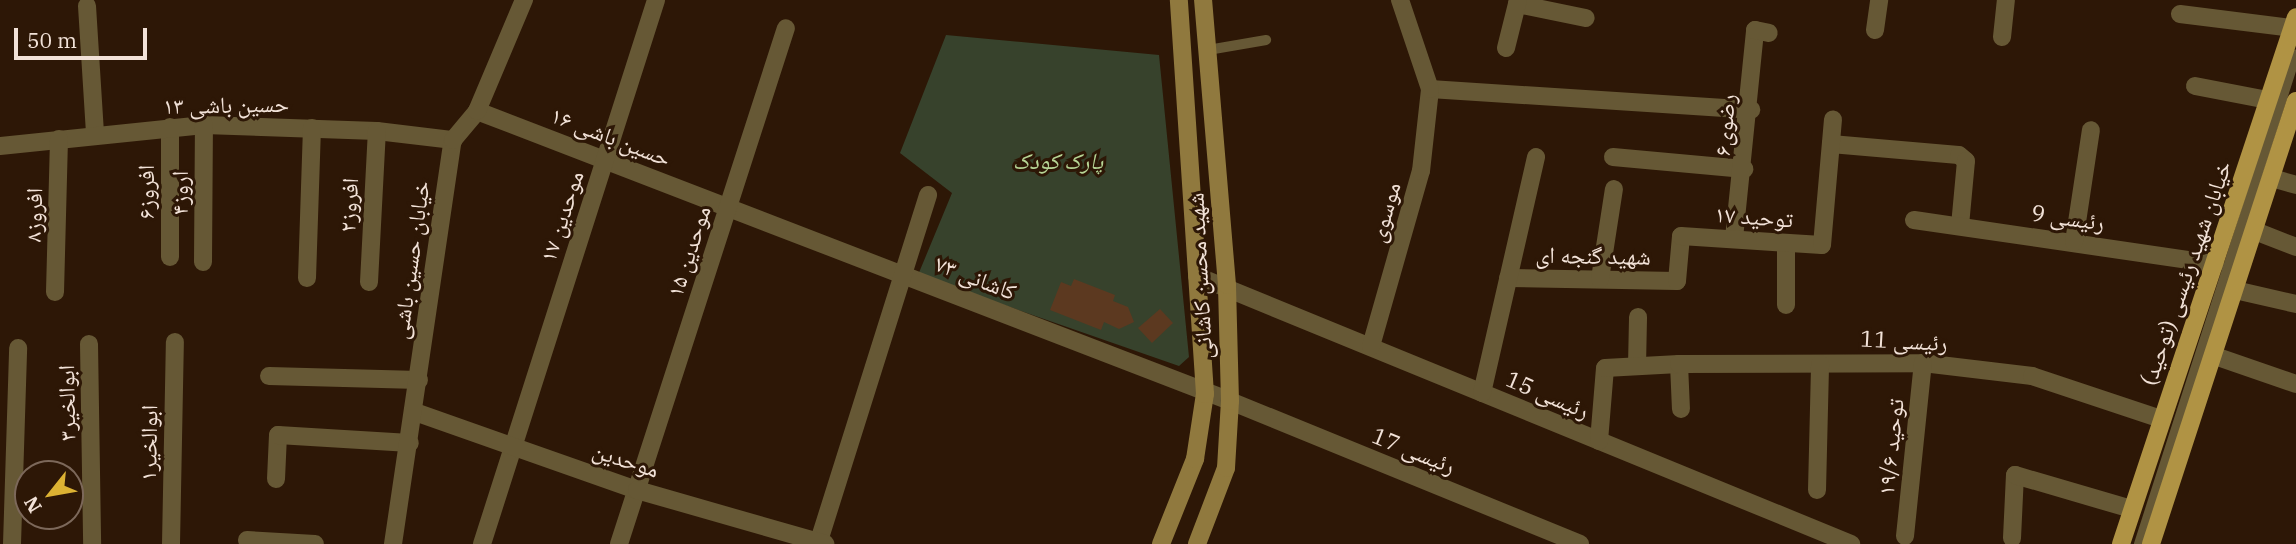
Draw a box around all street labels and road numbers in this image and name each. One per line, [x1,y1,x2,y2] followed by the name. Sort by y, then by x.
[163,89,289,119] street label: حسین باشی ۱۳
[1708,93,1740,157] street label: رضوی۶
[547,101,675,171] street label: حسین باشی ۱۶
[2134,157,2236,389] street label: خیابان شهید رئیسی (توحید)
[131,165,159,219] street label: افروز۶
[533,167,589,265] street label: موحدین ۱۷
[165,171,193,215] street label: اروز۴
[333,177,363,233] street label: افروز۲
[385,179,435,341] street label: خیابان حسین باشی
[1362,179,1406,245] street label: موسوی
[19,188,47,242] street label: افروز۸
[1181,192,1217,360] street label: شهید محسن کاشانی
[2030,198,2106,236] street label: رئیسی 9
[1714,199,1794,233] street label: توحید ۱۷
[660,202,716,300] street label: موحدین ۱۵
[1535,240,1651,270] street label: شهید گنجه ای
[932,249,1020,305] street label: کاشانی ۷۳
[1860,324,1948,356] street label: رئیسی 11
[1502,364,1594,424] street label: رئیسی 15
[52,365,80,441] street label: ابوالخیر۳
[1871,397,1909,497] street label: توحید ۱۹/۶
[134,405,162,481] street label: ابوالخیر۱
[1368,421,1460,479] street label: رئیسی 17
[589,435,663,483] street label: موحدین

